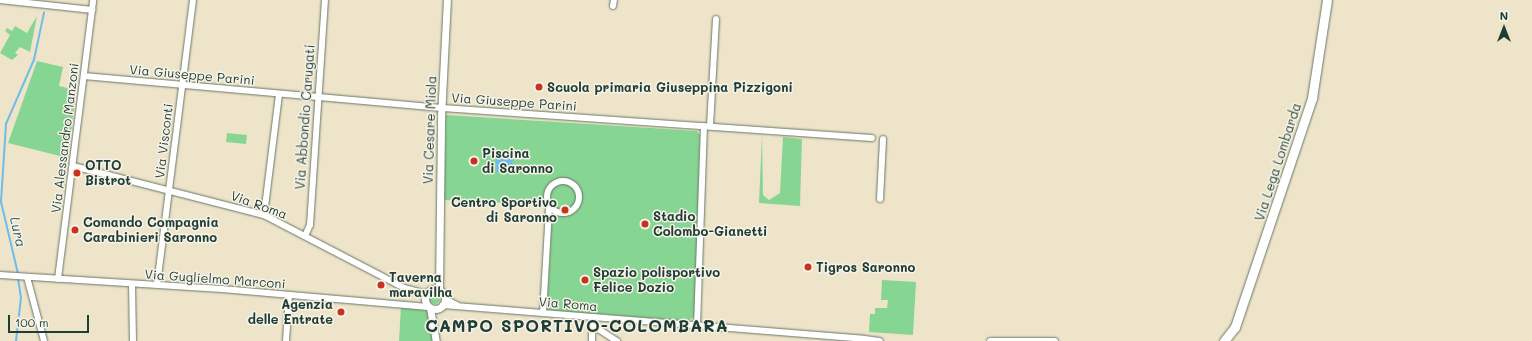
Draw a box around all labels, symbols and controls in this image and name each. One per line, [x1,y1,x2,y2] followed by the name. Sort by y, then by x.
[1484,8,1524,48] north arrow
[1500,8,1508,23] text: N
[292,44,318,190] street label: Via Abbondio Carugati
[48,62,82,214] street label: Via Alessandro Manzoni
[129,62,255,88] street label: Via Giuseppe Parini
[420,76,440,184] street label: Via Cesare Miola
[547,79,793,95] place label: Scuola primaria Giuseppina Pizzigoni
[534,82,544,92] marker: Scuola primaria Giuseppina Pizzigoni
[451,90,577,114] street label: Via Giuseppe Parini
[1252,101,1304,223] street label: Via Lega Lombarda
[152,103,176,179] street label: Via Visconti
[482,146,553,177] place label: Piscina di Saronno
[469,156,479,166] marker: Piscina di Saronno
[85,158,131,189] place label: OTTO Bistrot
[72,168,82,178] marker: OTTO Bistrot
[229,188,289,222] street label: Via Roma
[451,195,557,226] place label: Centro Sportivo di Saronno
[560,205,570,215] marker: Centro Sportivo di Saronno
[653,209,767,240] place label: Stadio Colombo-Gianetti
[6,215,30,249] water label: Lura
[83,215,219,246] place label: Comando Compagnia Carabinieri Saronno
[640,219,650,229] marker: Stadio Colombo-Gianetti
[70,225,80,235] marker: Comando Compagnia Carabinieri Saronno
[816,259,915,275] place label: Tigros Saronno
[803,262,813,272] marker: Tigros Saronno
[593,265,720,296] place label: Spazio polisportivo Felice Dozio
[144,266,286,292] street label: Via Guglielmo Marconi
[389,270,453,301] place label: Taverna maravilha
[580,275,590,285] marker: Spazio polisportivo Felice Dozio
[376,280,386,290] marker: Taverna maravilha
[538,294,598,314] street label: Via Roma
[248,297,333,328] place label: Agenzia delle Entrate
[10,307,91,333] scale bar
[336,307,346,317] marker: Agenzia delle Entrate
[15,314,49,330] text: 100 m
[425,316,729,336] district label: CAMPO SPORTIVO-COLOMBARA

